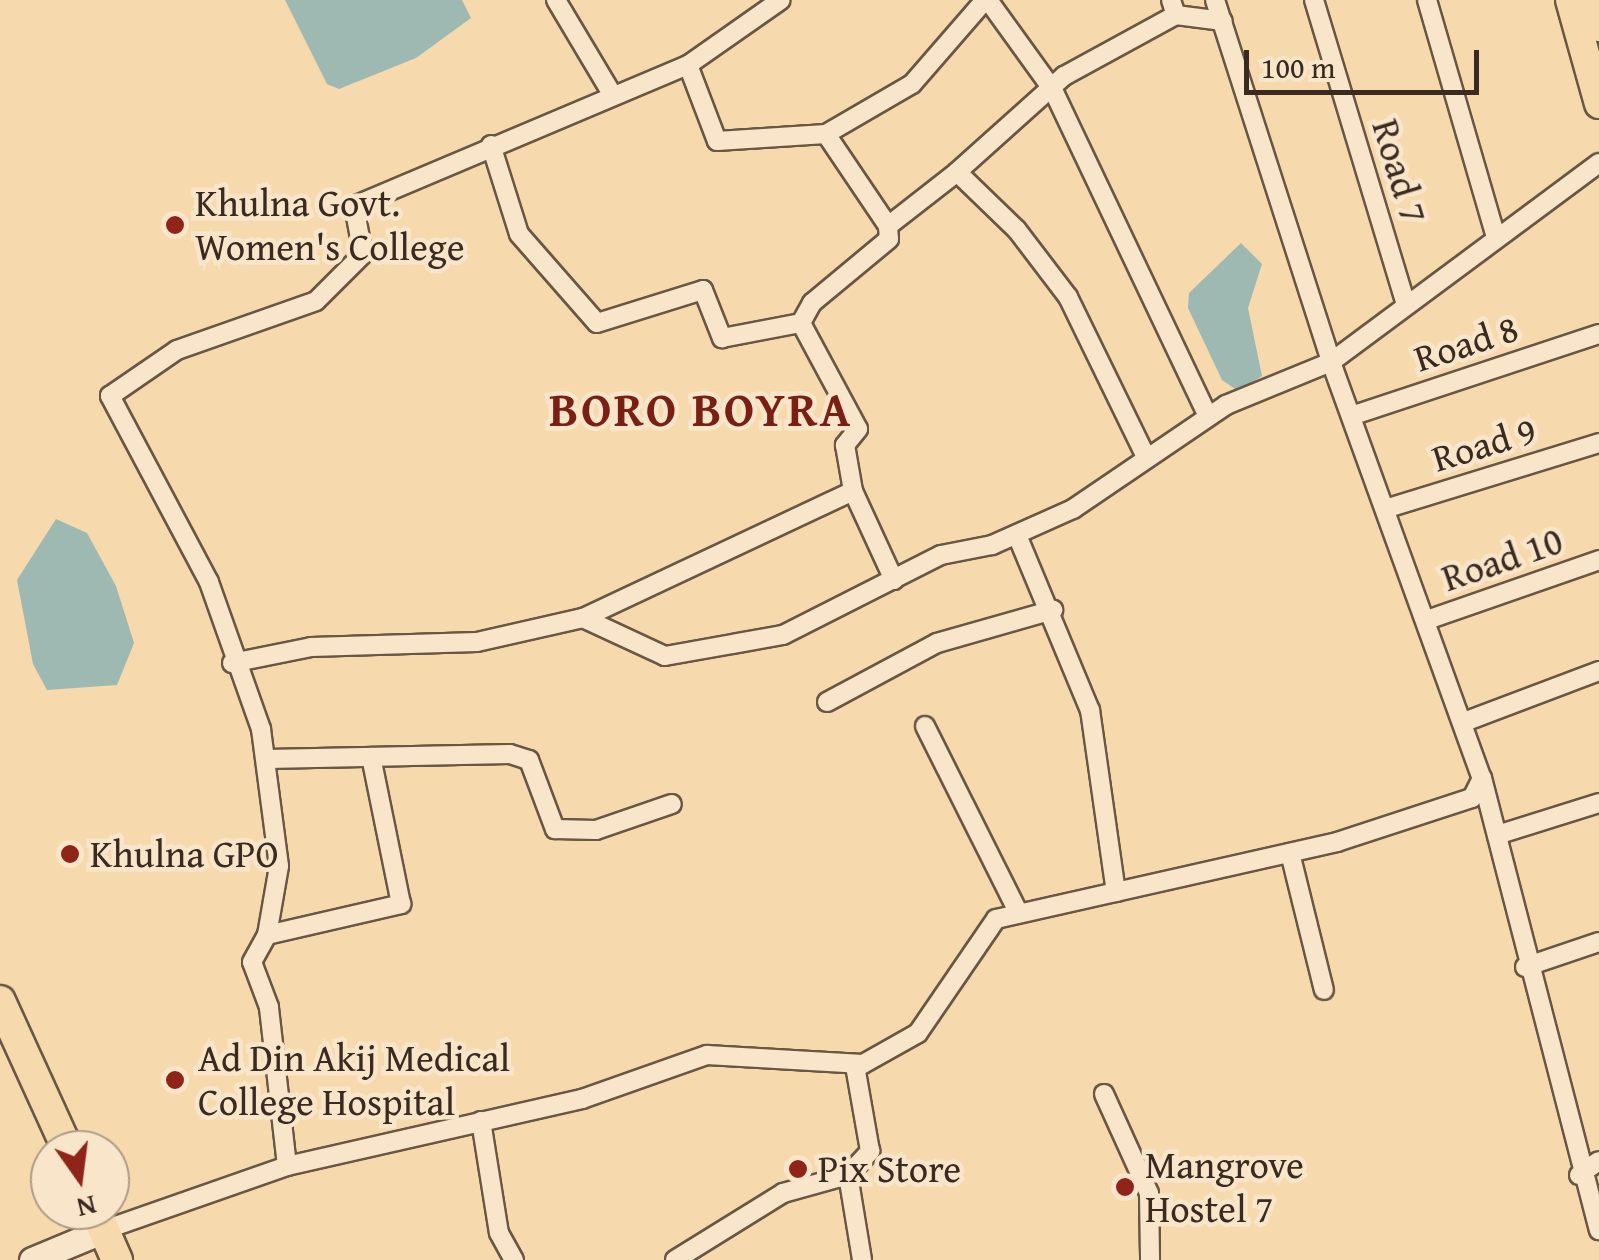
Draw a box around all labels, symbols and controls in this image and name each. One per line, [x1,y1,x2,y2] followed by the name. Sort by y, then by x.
[1249,30,1484,92] scale bar
[1261,45,1335,89] text: 100 m
[1363,114,1437,228] street label: Road 7
[195,180,465,270] place label: Khulna Govt. Women's College
[164,214,186,236] marker: Khulna Govt. Women's College
[1408,305,1524,381] street label: Road 8
[549,380,853,438] district label: BORO BOYRA
[1427,407,1541,481] street label: Road 9
[1436,517,1568,601] street label: Road 10
[90,831,279,877] place label: Khulna GPO
[59,843,81,865] marker: Khulna GPO
[198,1035,510,1124] place label: Ad Din Akij Medical College Hospital
[162,1067,188,1093] marker: Ad Din Akij Medical College Hospital
[30,1130,130,1230] north arrow
[1145,1142,1304,1232] place label: Mangrove Hostel 7
[818,1146,961,1192] place label: Pix Store
[787,1158,809,1180] marker: Pix Store
[1114,1176,1136,1198] marker: Mangrove Hostel 7
[73,1185,101,1230] text: N

